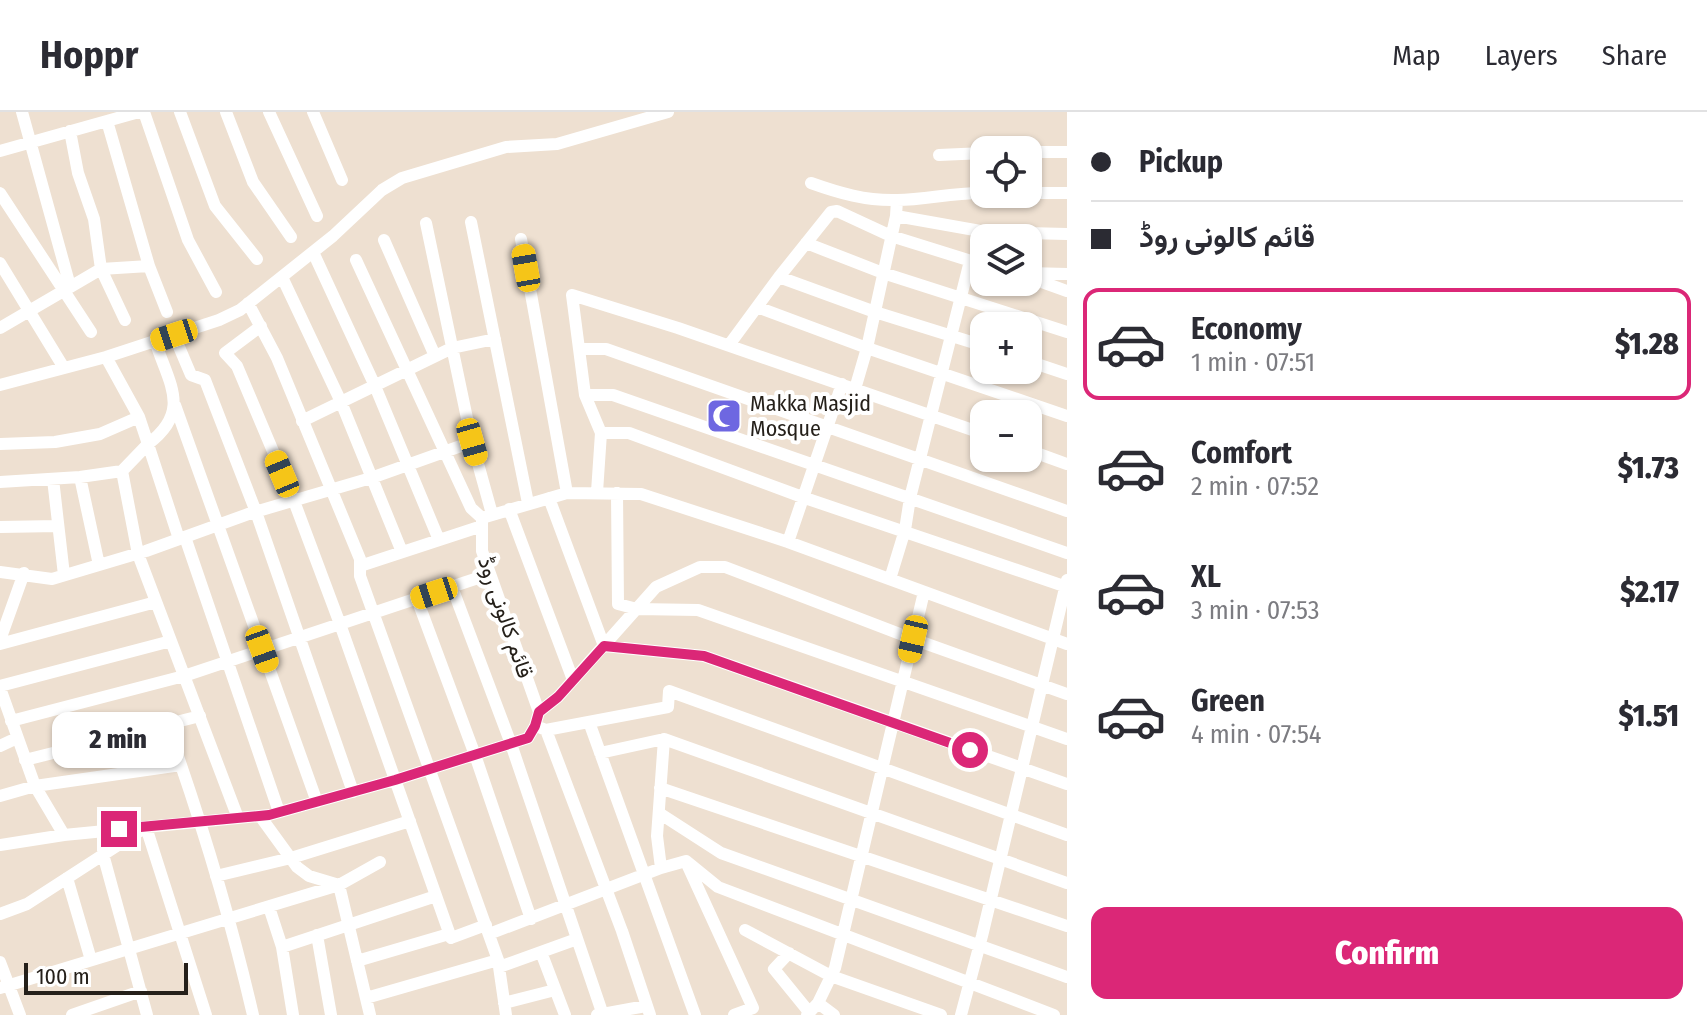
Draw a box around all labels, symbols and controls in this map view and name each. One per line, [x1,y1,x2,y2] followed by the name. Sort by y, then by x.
[40,32,138,78] text: Hoppr
[1392,39,1441,72] text: Map
[1485,39,1558,72] text: Layers
[1602,39,1667,72] text: Share
[970,136,1042,472] map controls
[970,136,1042,208] button: locate
[1139,144,1223,180] text: Pickup
[1139,219,1315,255] text: قائم کالونی روڈ
[970,224,1042,296] button: layers
[510,242,542,294] car
[1095,308,1167,380] icon: car
[1191,311,1302,347] text: Economy
[970,312,1042,384] button: +
[147,316,201,354] car
[1615,326,1679,362] text: $1.28
[1191,347,1315,378] text: 1 min · 07:51
[750,390,871,442] place label: Makka Masjid Mosque
[705,397,743,435] mosque icon: Makka Masjid Mosque
[970,400,1042,472] button: −
[454,416,490,468] car
[1095,432,1167,504] icon: car
[1191,435,1292,471] text: Comfort
[262,447,302,501] car
[1618,450,1679,486] text: $1.73
[1191,471,1319,502] text: 2 min · 07:52
[471,553,539,682] street label: قائم کالونی روڈ
[1095,556,1167,628] icon: car
[1191,559,1221,595] text: XL
[407,574,461,612] car
[1620,574,1679,610] text: $2.17
[1191,595,1320,626] text: 3 min · 07:53
[896,613,930,665] car
[243,622,281,676] car
[1095,680,1167,752] icon: car
[1191,683,1265,719] text: Green
[1618,698,1679,734] text: $1.51
[53,713,185,769] callout: 2 min
[1191,719,1321,750] text: 4 min · 07:54
[89,724,147,755] text: 2 min
[952,732,988,768] route start
[101,811,137,847] route end
[1091,907,1683,999] button: Confirm
[24,959,188,995] scale bar
[36,963,90,990] text: 100 m

